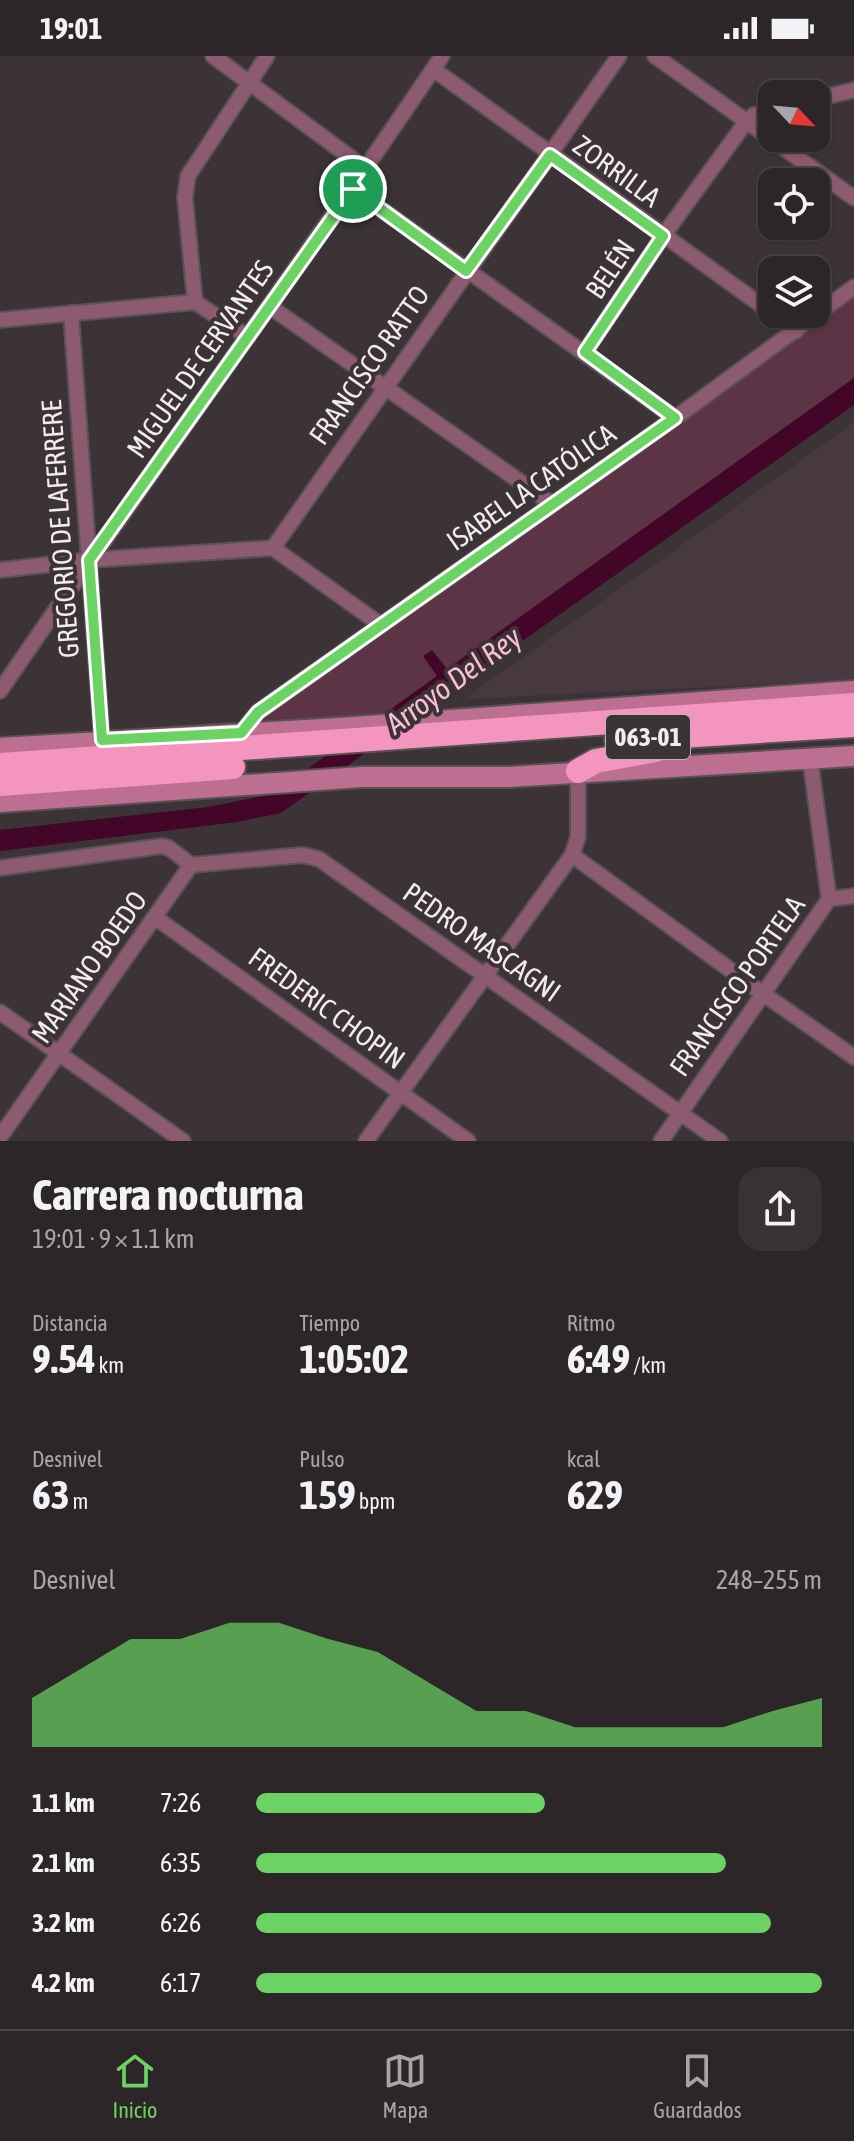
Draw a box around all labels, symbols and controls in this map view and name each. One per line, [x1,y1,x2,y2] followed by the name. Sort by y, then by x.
[40,11,102,45] text: 19:01
[758,80,830,152] north arrow
[758,80,830,328] map controls
[567,129,667,213] street label: ZORRILLA
[319,155,387,223] pin
[331,167,375,211] icon: arrive
[758,168,830,240] button: locate
[579,233,641,305] street label: BELÉN
[120,254,280,464] street label: MIGUEL DE CERVANTES
[758,256,830,328] button: layers
[302,280,436,450] street label: FRANCISCO RATTO
[35,399,85,659] street label: GREGORIO DE LAFERRERE
[441,417,622,557] street label: ISABEL LA CATÓLICA
[378,619,528,741] water label: Arroyo Del Rey
[606,715,690,759] road number: 063-01
[397,876,567,1008] street label: PEDRO MASCAGNI
[25,885,153,1049] street label: MARIANO BOEDO
[663,890,811,1082] street label: FRANCISCO PORTELA
[243,941,411,1075] street label: FREDERIC CHOPIN
[738,1167,822,1251] button: share
[32,1169,304,1219] text: Carrera nocturna
[32,1224,194,1254] text: 19:01 · 9 × 1.1 km
[32,1310,108,1336] text: Distancia
[299,1310,360,1336] text: Tiempo
[567,1310,615,1336] text: Ritmo
[32,1336,96,1381] text: 9.54
[299,1336,409,1381] text: 1:05:02
[567,1336,630,1381] text: 6:49
[96,1352,124,1378] text: km
[630,1352,666,1378] text: /km
[32,1446,102,1472] text: Desnivel
[299,1446,345,1472] text: Pulso
[567,1446,600,1472] text: kcal
[32,1472,70,1517] text: 63
[299,1472,356,1517] text: 159
[567,1472,623,1517] text: 629
[70,1488,88,1514] text: m
[356,1488,395,1514] text: bpm
[32,1565,115,1595] text: Desnivel
[716,1565,822,1595] text: 248–255 m
[32,1788,95,1818] text: 1.1 km
[160,1788,201,1818] text: 7:26
[32,1848,95,1878] text: 2.1 km
[160,1848,201,1878] text: 6:35
[32,1908,95,1938] text: 3.2 km
[160,1908,201,1938] text: 6:26
[32,1968,95,1998] text: 4.2 km
[160,1968,201,1998] text: 6:17
[113,2049,157,2123] tab: Inicio
[383,2049,428,2123] tab: Mapa
[653,2049,741,2123] tab: Guardados

